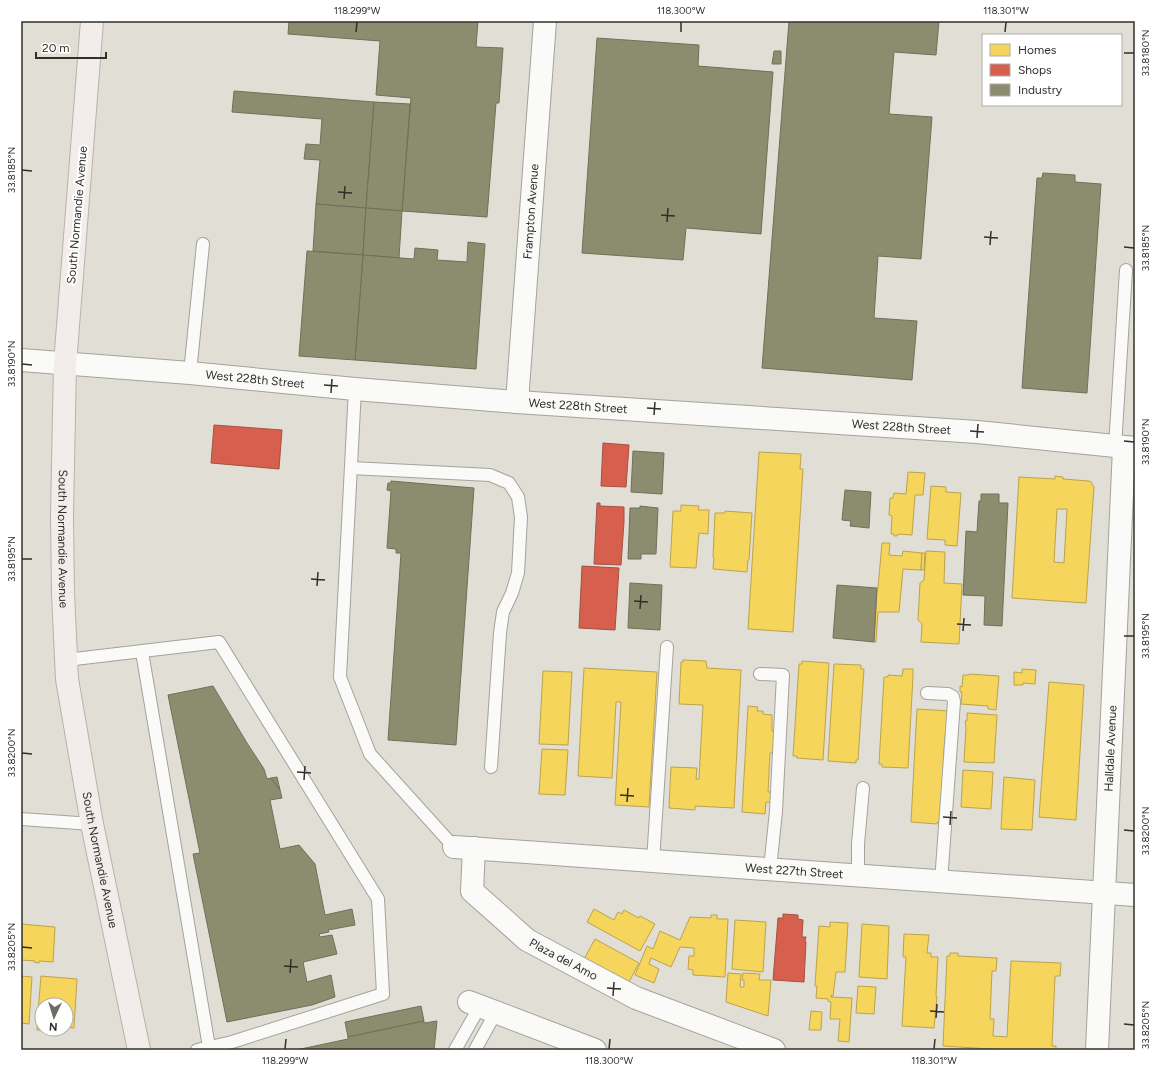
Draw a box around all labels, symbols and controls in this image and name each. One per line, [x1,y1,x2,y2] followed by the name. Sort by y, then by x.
[334,4,381,17] text: 118.299°W
[657,4,705,17] text: 118.300°W
[983,4,1029,17] text: 118.301°W
[1139,29,1152,77] text: 33.8180°N
[36,34,106,60] scale bar
[982,34,1122,106] legend
[42,41,70,55] text: 20 m
[1018,43,1057,57] text: Homes
[1018,63,1052,77] text: Shops
[1018,83,1063,97] text: Industry
[64,145,90,285] street label: South Normandie Avenue
[5,147,18,193] text: 33.8185°N
[521,163,542,260] street label: Frampton Avenue
[1139,225,1152,271] text: 33.8185°N
[5,341,18,387] text: 33.8190°N
[205,368,306,391] street label: West 228th Street
[528,396,629,416] street label: West 228th Street
[851,417,952,437] street label: West 228th Street
[1139,419,1152,465] text: 33.8190°N
[55,469,71,609] street label: South Normandie Avenue
[5,536,18,582] text: 33.8195°N
[1139,613,1152,659] text: 33.8195°N
[1102,704,1119,792] street label: Halldale Avenue
[5,729,18,777] text: 33.8200°N
[80,791,121,930] street label: South Normandie Avenue
[1139,807,1152,855] text: 33.8200°N
[745,861,844,881] street label: West 227th Street
[5,923,18,971] text: 33.8205°N
[527,936,600,983] street label: Plaza del Amo
[34,997,74,1037] north arrow
[1139,1001,1152,1049] text: 33.8205°N
[49,1020,58,1033] text: N
[262,1054,309,1067] text: 118.299°W
[585,1054,633,1067] text: 118.300°W
[911,1054,957,1067] text: 118.301°W

